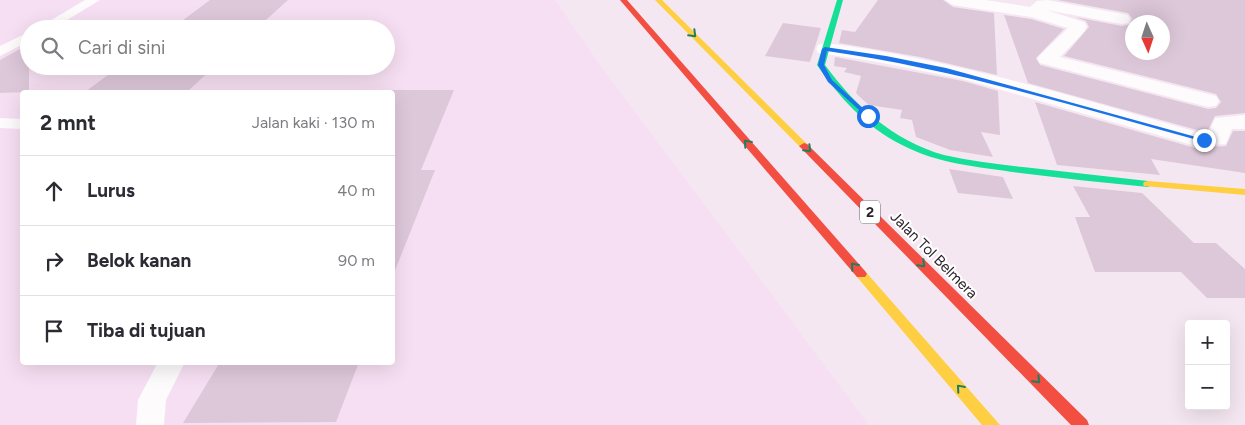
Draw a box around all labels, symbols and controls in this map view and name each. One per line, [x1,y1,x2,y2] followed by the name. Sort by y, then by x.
[1125,15,1170,60] north arrow
[20,20,395,75] search box
[687,29,696,38] one-way arrow
[38,34,66,62] icon: search
[78,36,165,59] text: Cari di sini
[857,105,880,128] route start
[40,110,96,135] text: 2 mnt
[252,113,375,132] text: Jalan kaki · 130 m
[1193,129,1216,152] route end
[744,139,753,148] one-way arrow
[802,144,811,153] one-way arrow
[40,177,68,205] icon: ahead
[87,179,135,202] text: Lurus
[337,181,375,200] text: 40 m
[860,200,880,223] road number: 2
[887,208,981,302] street label: Jalan Tol Belmera
[40,247,68,275] icon: right
[87,249,191,272] text: Belok kanan
[338,251,375,270] text: 90 m
[916,259,925,268] one-way arrow
[850,262,859,271] one-way arrow
[40,317,68,345] icon: arrive
[87,319,206,342] text: Tiba di tujuan
[1185,320,1230,410] map controls
[1185,320,1230,365] button: +
[1185,365,1230,410] button: −
[1031,374,1040,383] one-way arrow
[957,385,966,394] one-way arrow

